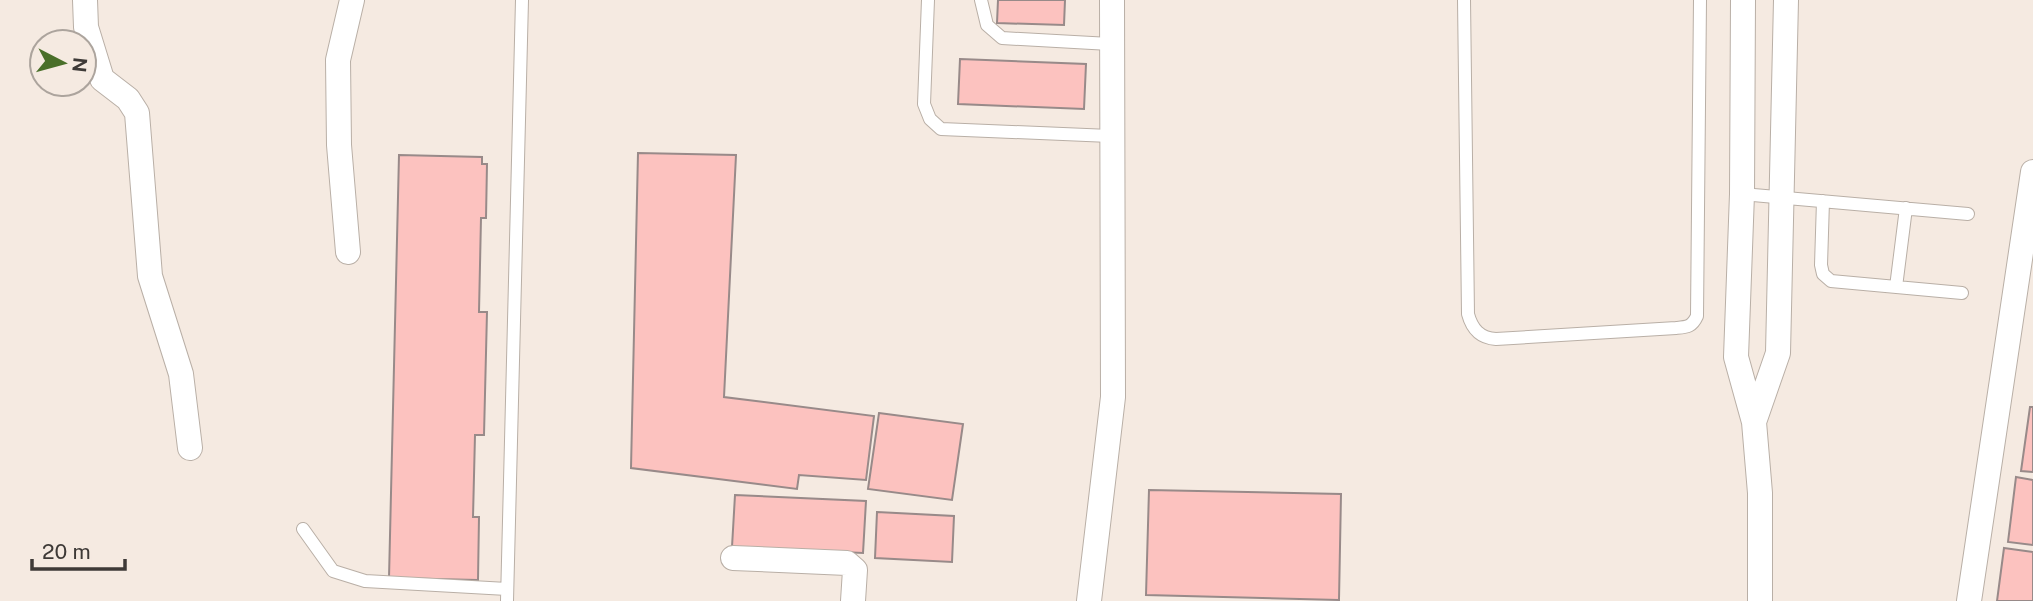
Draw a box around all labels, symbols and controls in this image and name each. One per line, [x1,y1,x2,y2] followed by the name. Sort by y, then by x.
[28,28,98,98] north arrow
[68,56,92,73] text: N
[32,528,124,572] scale bar
[42,539,91,564] text: 20 m

